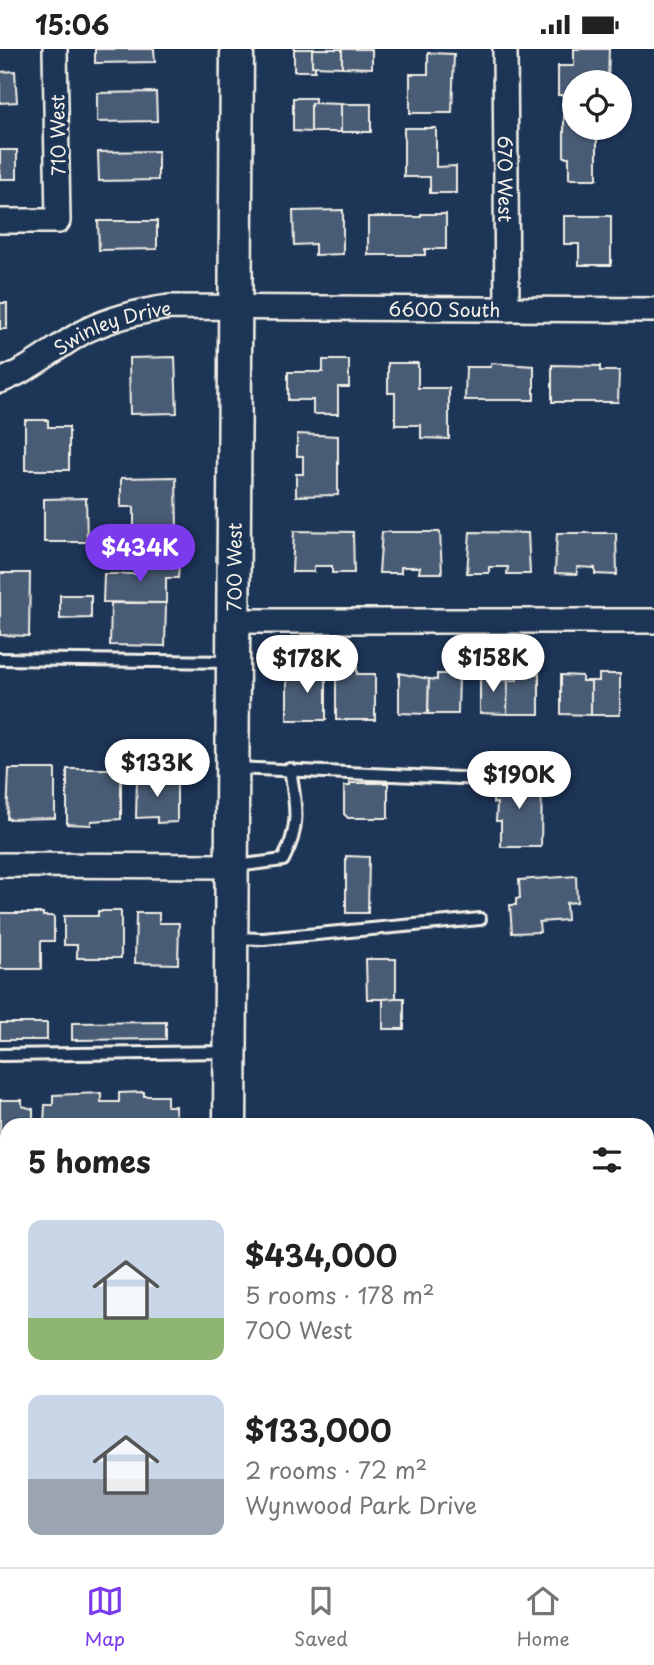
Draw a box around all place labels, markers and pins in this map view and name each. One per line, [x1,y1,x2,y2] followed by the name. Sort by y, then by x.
[91,525,189,584] pin: $434K
[258,635,356,695] pin: $178K
[444,635,542,694] pin: $158K
[108,739,206,799] pin: $133K
[470,751,568,811] pin: $190K

